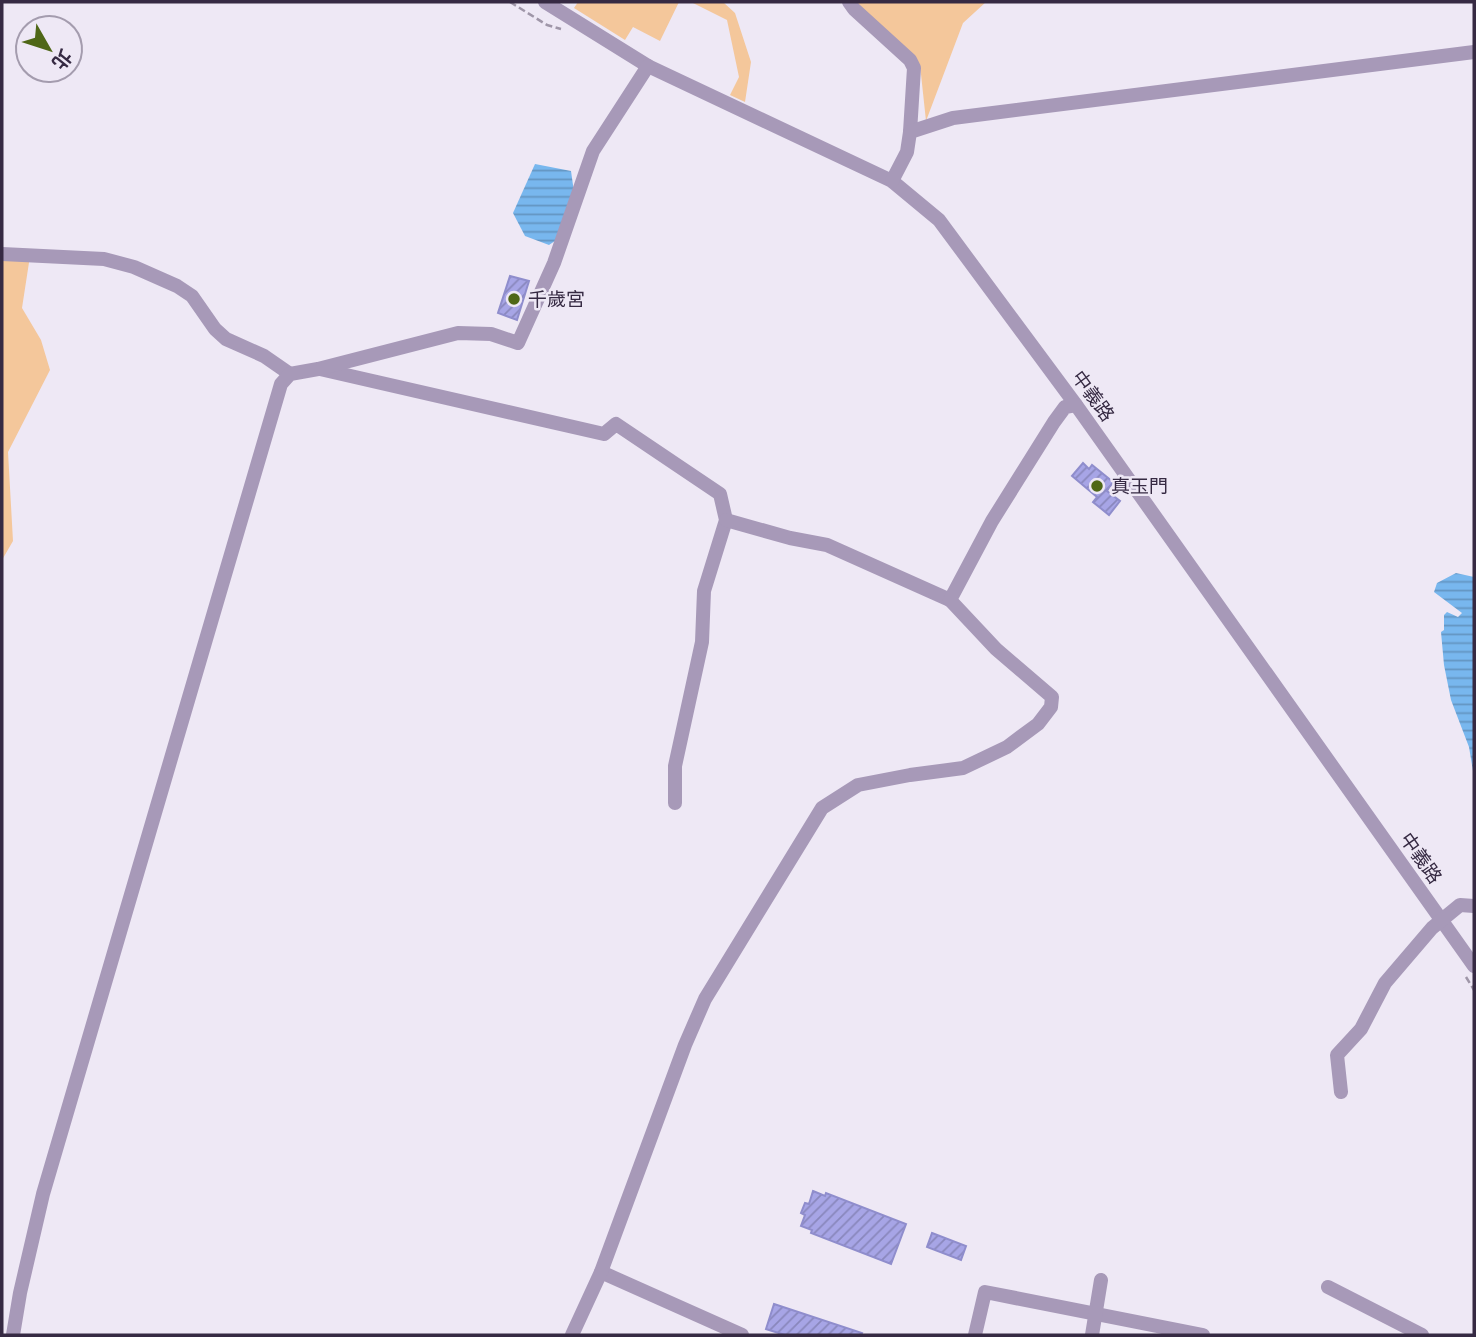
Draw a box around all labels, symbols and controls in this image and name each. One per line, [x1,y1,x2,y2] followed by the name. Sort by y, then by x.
[14,14,84,84] north arrow
[47,45,77,74] text: 北
[528,288,585,311] place label: 千歲宮
[506,291,522,307] marker: 千歲宮
[1067,366,1119,426] street label: 中義路
[1111,475,1168,498] place label: 真玉門
[1089,478,1105,494] marker: 真玉門
[1395,828,1447,888] street label: 中義路

